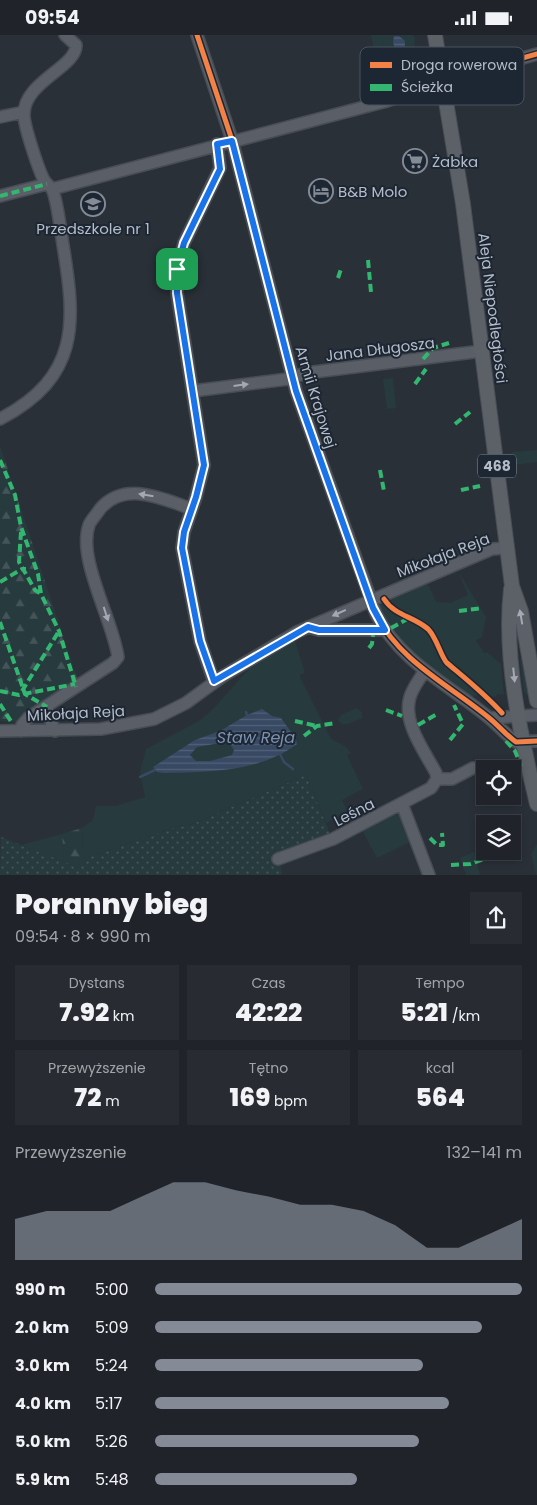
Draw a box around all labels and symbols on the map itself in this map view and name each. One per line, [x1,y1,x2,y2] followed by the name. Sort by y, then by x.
[360,47,524,105] legend
[401,55,517,75] text: Droga rowerowa
[401,77,453,97] text: Ścieżka
[402,148,428,174] supermarket icon: Żabka
[432,151,478,172] place label: Żabka
[308,178,334,204] hotel icon: B&B Molo
[338,181,407,202] place label: B&B Molo
[80,191,106,217] school or university icon: Przedszkole nr 1
[36,218,150,239] place label: Przedszkole nr 1
[473,232,513,384] street label: Aleja Niepodległości
[156,248,198,290] pin
[324,332,436,366] street label: Jana Długosza
[290,343,342,451] street label: Armii Krajowej
[234,380,250,388] one-way arrow
[478,455,516,477] road number: 468
[137,490,153,498] one-way arrow
[393,528,493,582] street label: Mikołaja Reja
[103,607,110,622] one-way arrow
[517,609,525,625] one-way arrow
[332,610,346,618] one-way arrow
[510,667,518,683] one-way arrow
[27,700,125,726] street label: Mikołaja Reja
[217,726,295,749] water label: Staw Reja
[330,793,378,831] street label: Leśna

